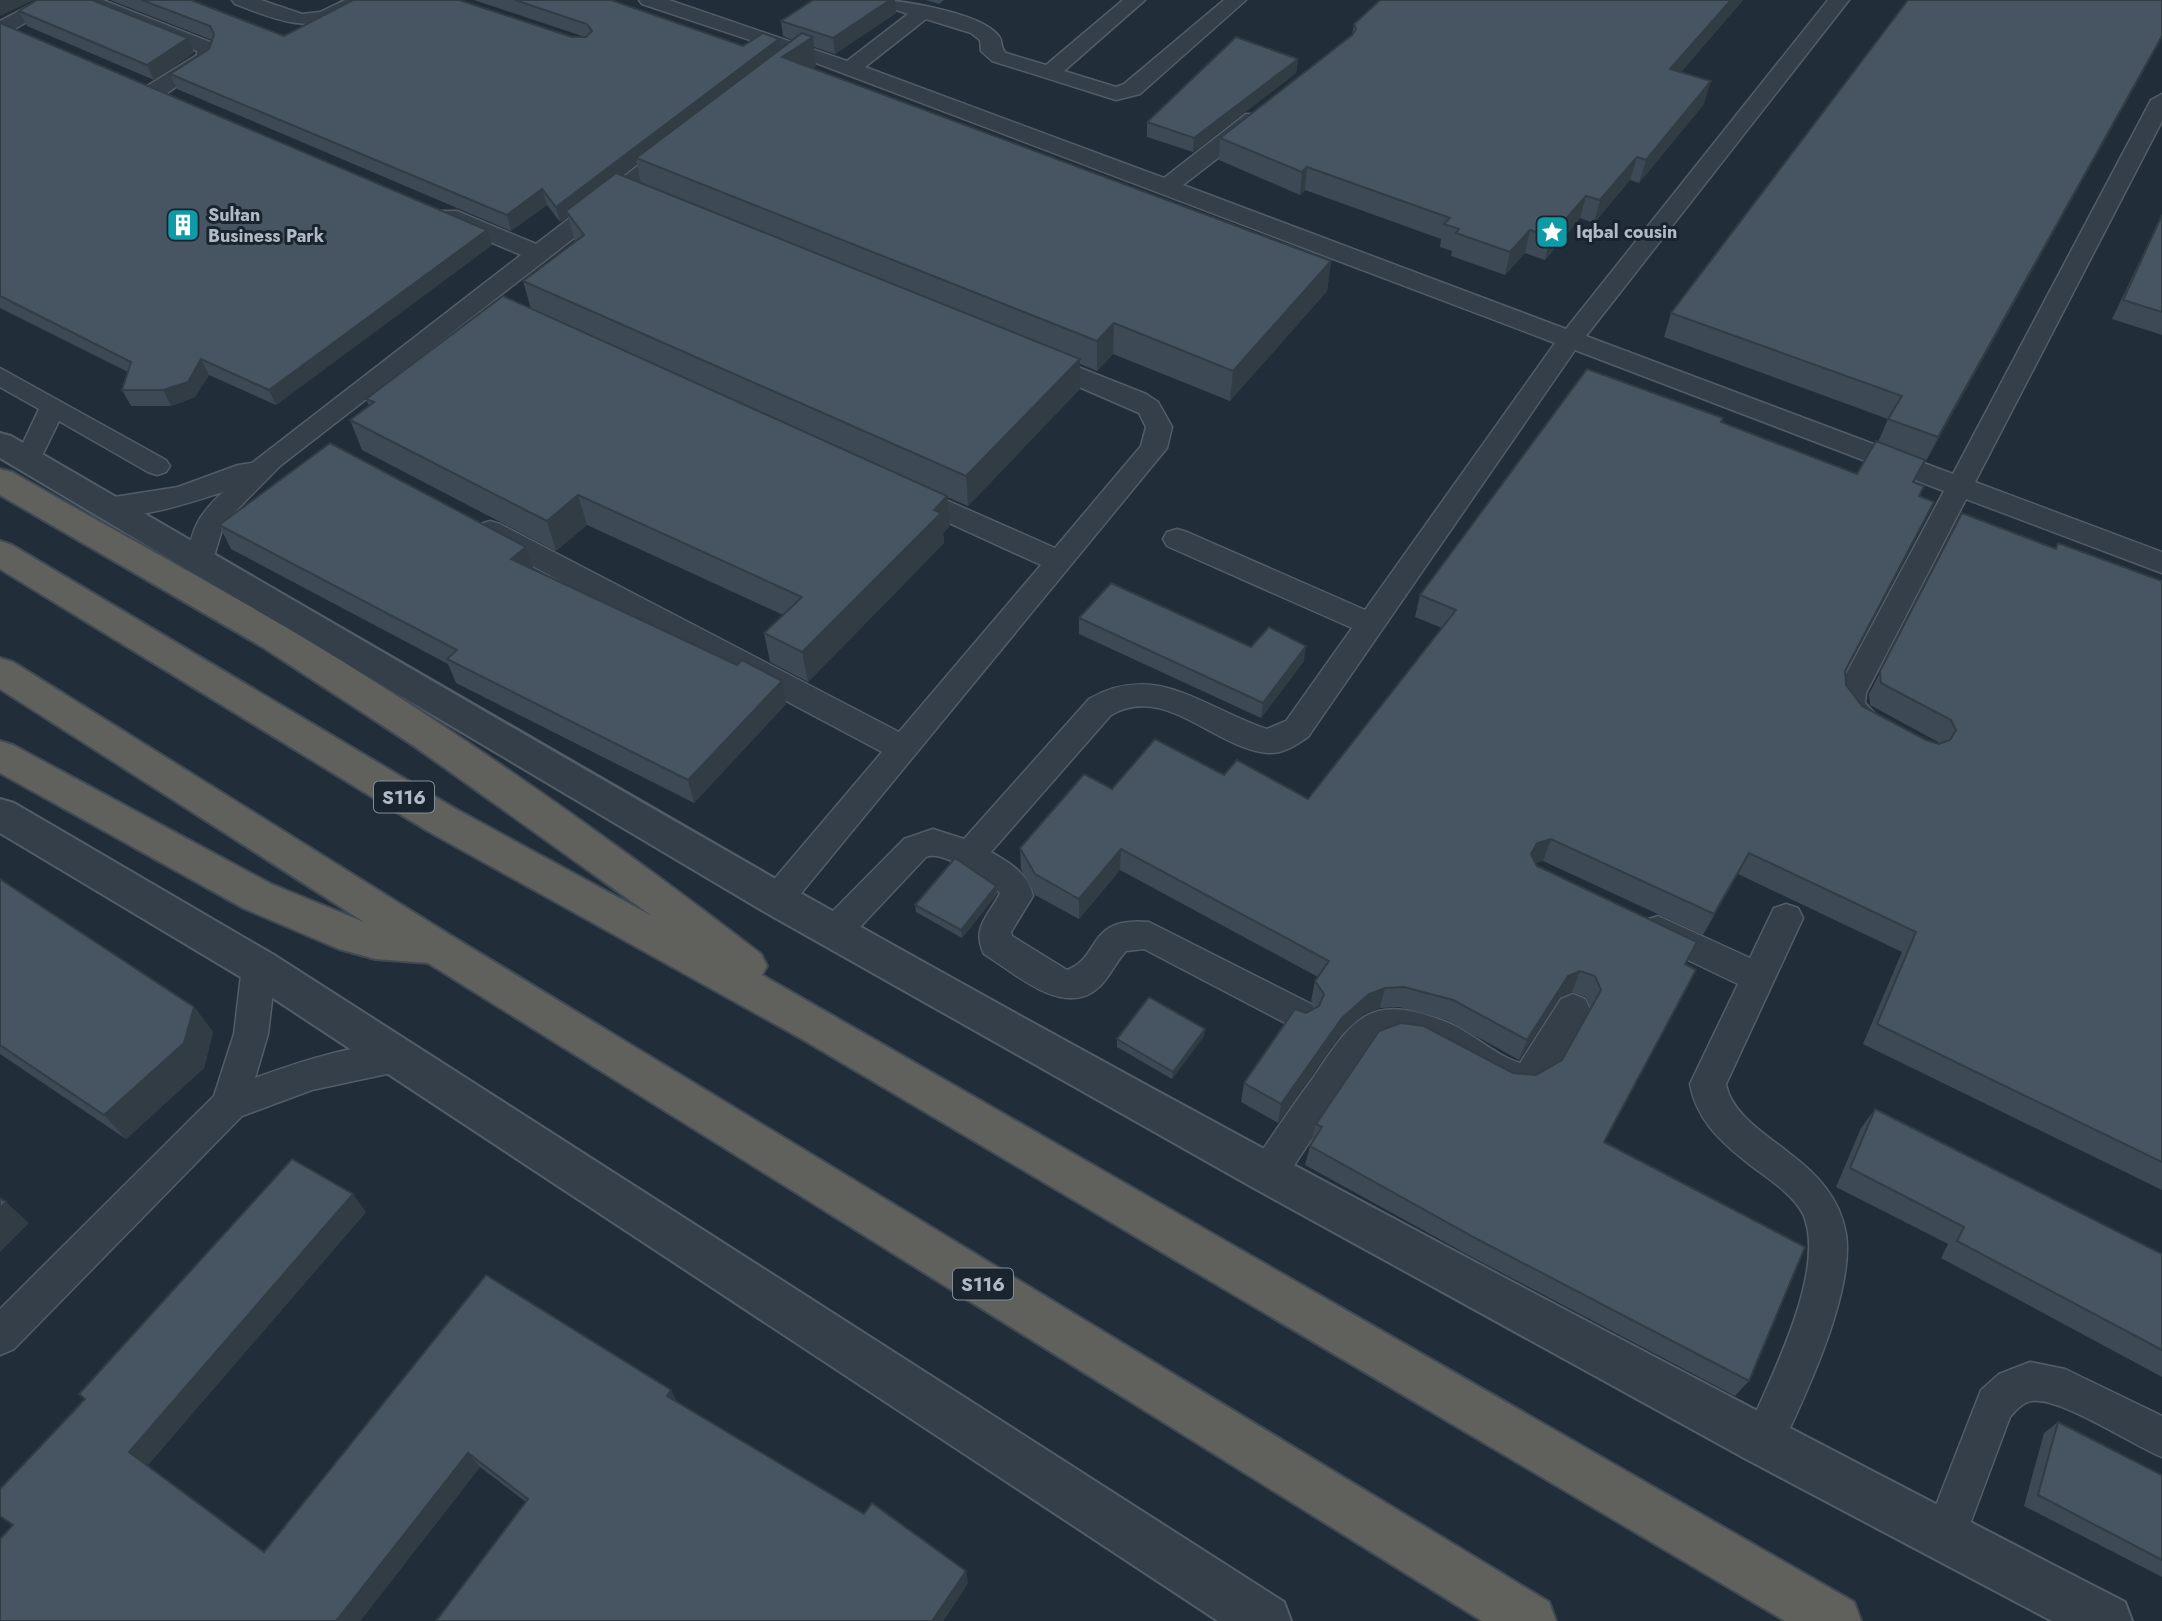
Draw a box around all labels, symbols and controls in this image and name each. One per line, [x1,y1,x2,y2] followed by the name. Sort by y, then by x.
[208,202,325,249] place label: Sultan Business Park
[164,206,202,244] building icon: Sultan Business Park
[1533,213,1571,251] place icon: Iqbal cousin
[1576,219,1677,245] place label: Iqbal cousin
[374,782,434,812] road number: S116
[953,1268,1013,1300] road number: S116

